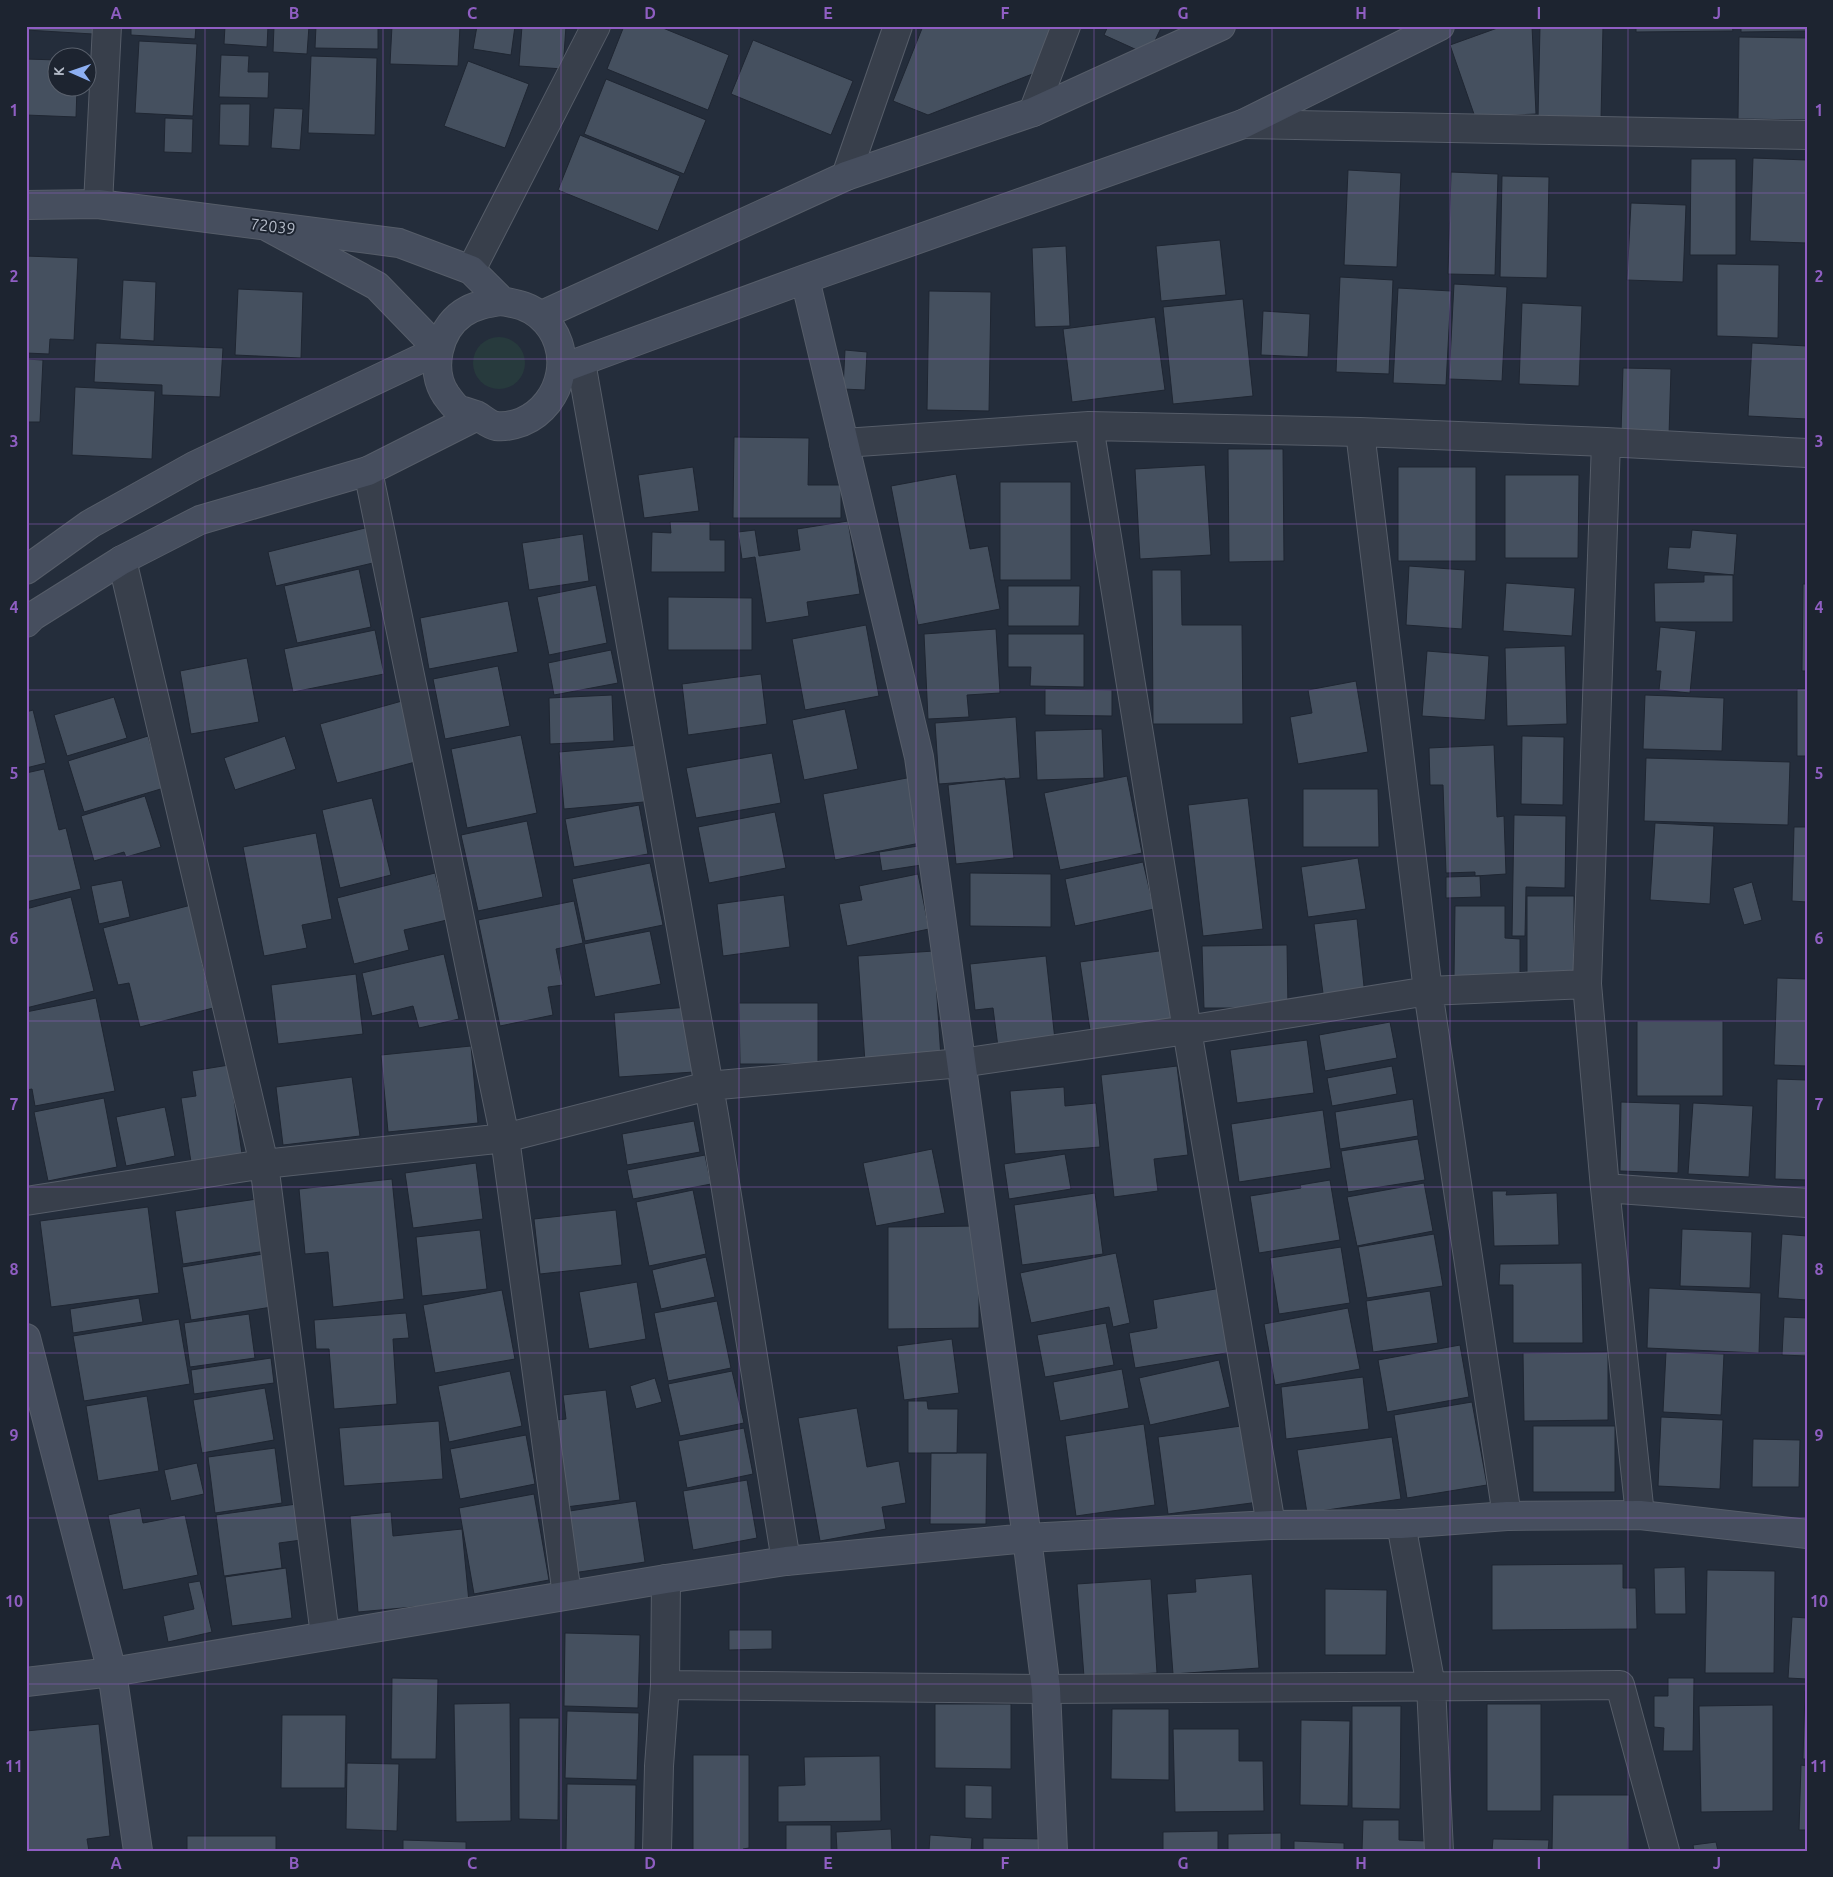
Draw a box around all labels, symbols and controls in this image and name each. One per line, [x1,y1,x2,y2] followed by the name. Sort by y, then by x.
[110,4,122,22] text: A
[289,4,299,22] text: B
[467,4,477,22] text: C
[644,4,656,22] text: D
[823,4,833,22] text: E
[1001,4,1010,22] text: F
[1177,4,1189,22] text: G
[1355,4,1367,22] text: H
[1537,4,1541,22] text: I
[1713,4,1721,22] text: J
[48,48,98,98] north arrow
[51,66,67,76] text: K
[9,101,19,119] text: 1
[1814,101,1824,119] text: 1
[250,214,296,238] street label: 72039
[9,267,19,285] text: 2
[1814,267,1824,285] text: 2
[9,432,19,450] text: 3
[1814,432,1824,450] text: 3
[9,598,19,616] text: 4
[1814,598,1824,616] text: 4
[9,764,19,782] text: 5
[1814,764,1824,782] text: 5
[9,929,19,947] text: 6
[1814,929,1824,947] text: 6
[9,1095,19,1113] text: 7
[1814,1095,1824,1113] text: 7
[9,1260,19,1278] text: 8
[1814,1260,1824,1278] text: 8
[9,1426,19,1444] text: 9
[1814,1426,1824,1444] text: 9
[5,1592,23,1610] text: 10
[1810,1592,1828,1610] text: 10
[5,1757,23,1775] text: 11
[1810,1757,1828,1775] text: 11
[110,1854,122,1872] text: A
[289,1854,299,1872] text: B
[467,1854,477,1872] text: C
[644,1854,656,1872] text: D
[823,1854,833,1872] text: E
[1001,1854,1010,1872] text: F
[1177,1854,1189,1872] text: G
[1355,1854,1367,1872] text: H
[1537,1854,1541,1872] text: I
[1713,1854,1721,1872] text: J

